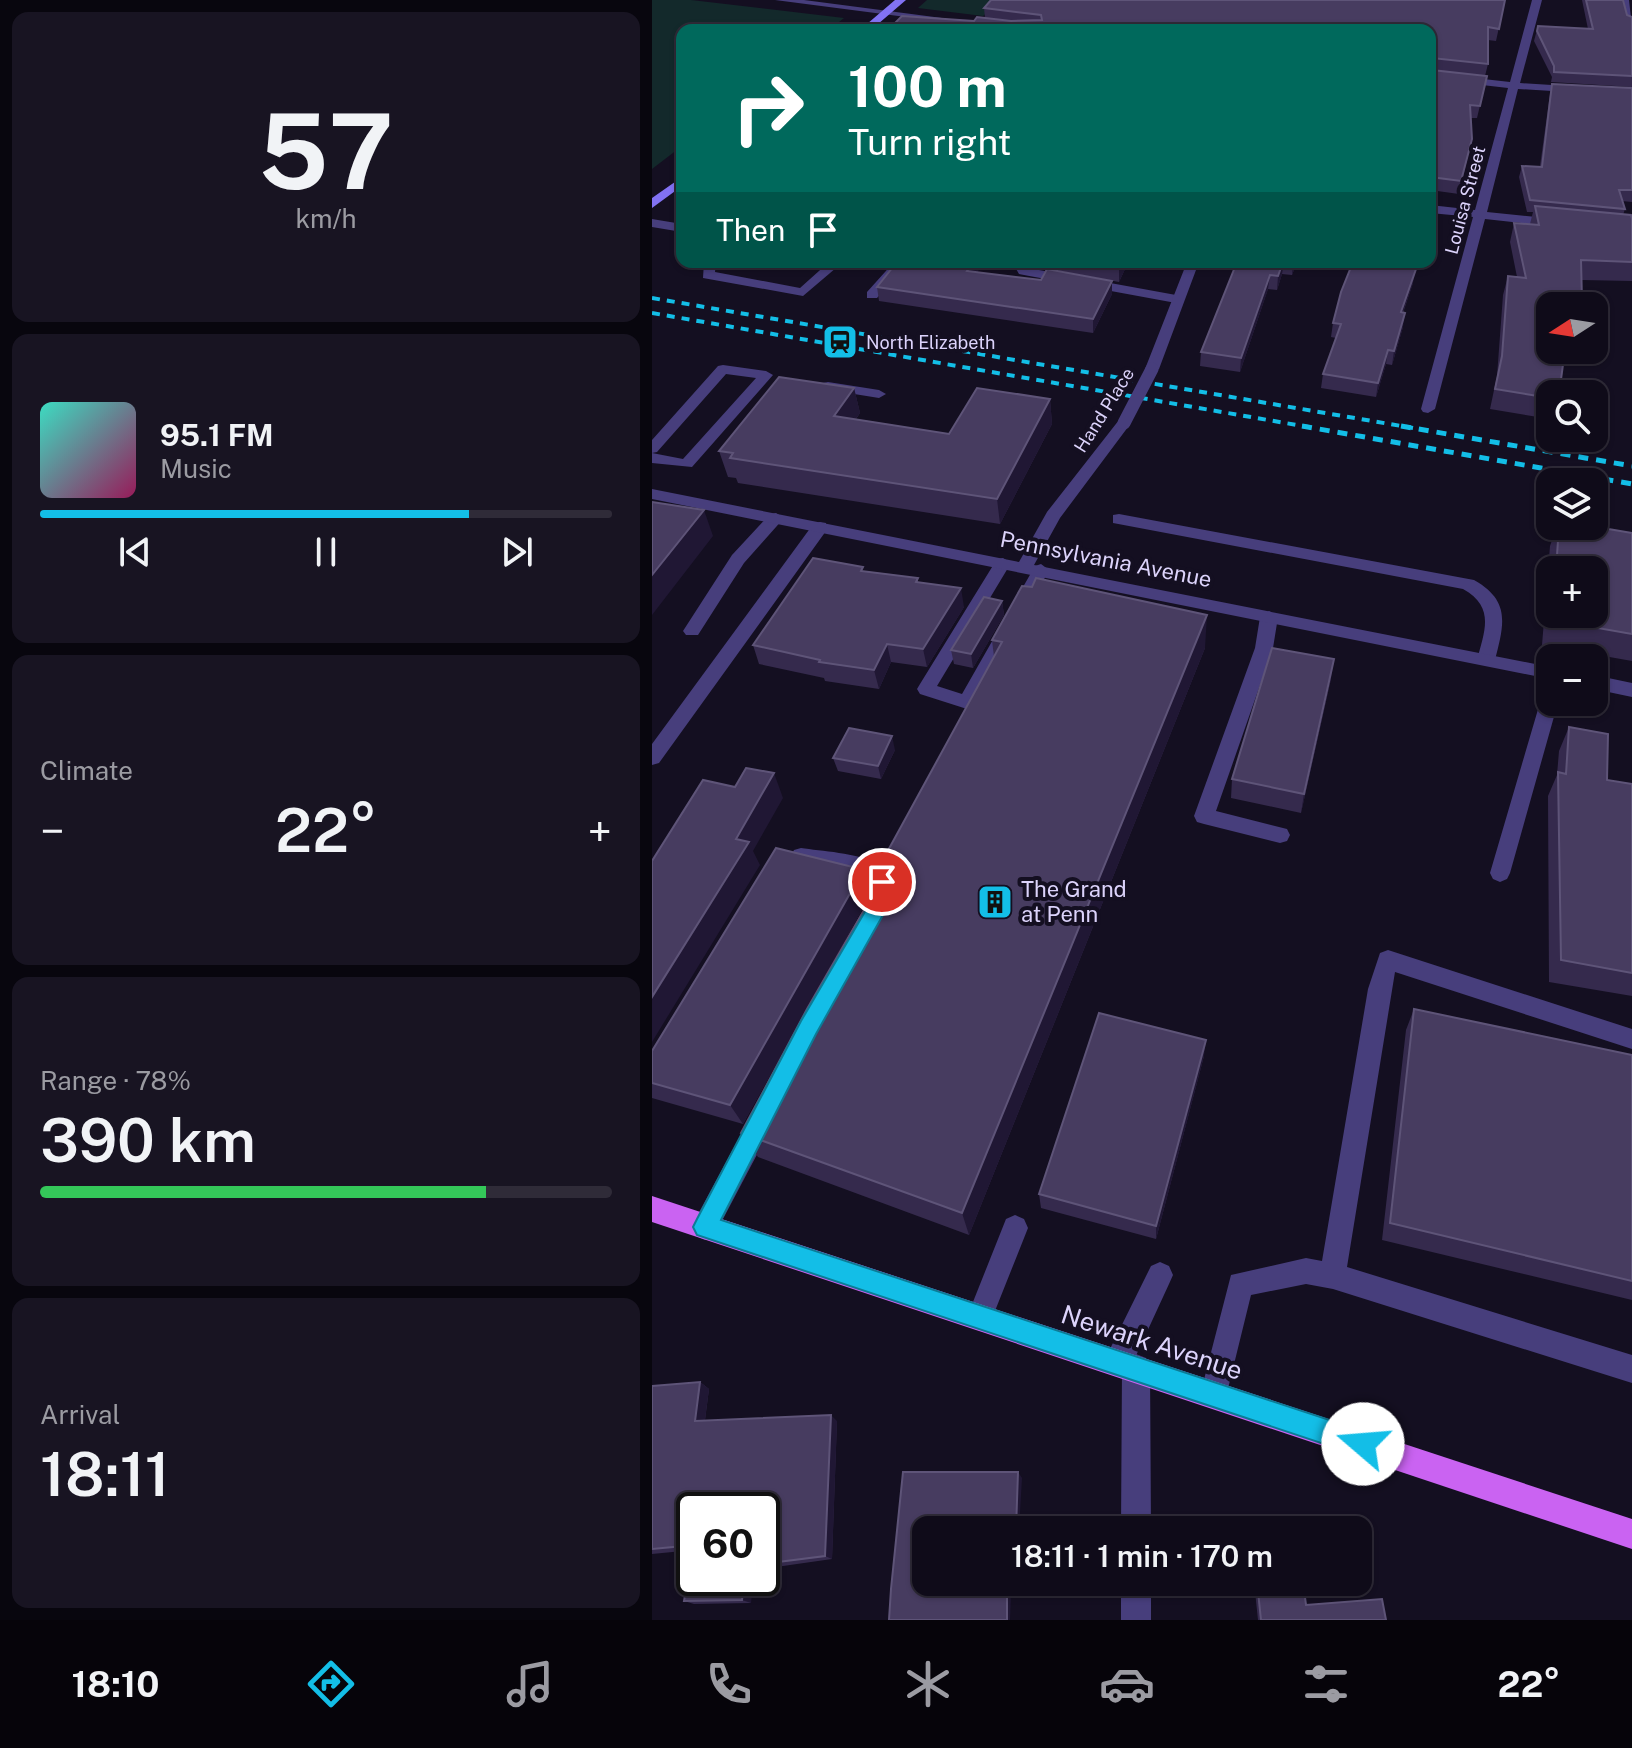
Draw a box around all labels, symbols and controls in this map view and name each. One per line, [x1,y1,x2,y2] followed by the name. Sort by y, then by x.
[848,54,1007,120] text: 100 m
[716,56,820,160] icon: right
[258,90,394,212] text: 57
[848,121,1011,163] text: Turn right
[1440,144,1490,256] street label: Louisa Street
[295,203,357,234] text: km/h
[801,208,845,252] icon: arrive
[716,212,785,248] text: Then
[1536,292,1608,364] north arrow
[1536,292,1608,716] map controls
[821,323,859,361] station icon: North Elizabeth
[866,332,996,353] place label: North Elizabeth
[1070,364,1138,456] street label: Hand Place
[1536,380,1608,452] button: search
[160,417,274,453] text: 95.1 FM
[160,453,232,484] text: Music
[1536,468,1608,540] button: layers
[998,526,1214,592] street label: Pennsylvania Avenue
[113,530,157,574] icon: previous
[304,530,348,574] icon: pause
[495,530,539,574] icon: next
[1536,556,1608,628] button: +
[1536,644,1608,716] button: −
[40,755,133,786] text: Climate
[275,795,377,866] text: 22°
[40,805,64,857] text: −
[588,805,612,857] text: +
[848,848,916,916] pin
[860,860,904,904] icon: arrive
[1021,876,1127,927] place label: The Grand at Penn
[976,883,1014,921] building icon: The Grand at Penn
[40,1065,191,1096] text: Range · 78%
[40,1105,256,1176] text: 390 km
[1057,1298,1247,1386] street label: Newark Avenue
[40,1399,120,1430] text: Arrival
[1321,1402,1405,1486] position arrow
[40,1439,170,1510] text: 18:11
[676,1492,780,1596] speed limit sign: 60
[1011,1538,1273,1574] text: 18:11 · 1 min · 170 m
[303,1656,359,1712] icon: directions
[502,1656,558,1712] icon: music
[701,1656,757,1712] icon: phone
[900,1656,956,1712] icon: climate
[1099,1656,1155,1712] icon: car
[1298,1656,1354,1712] icon: filters
[72,1663,159,1705] text: 18:10
[1498,1663,1560,1705] text: 22°

